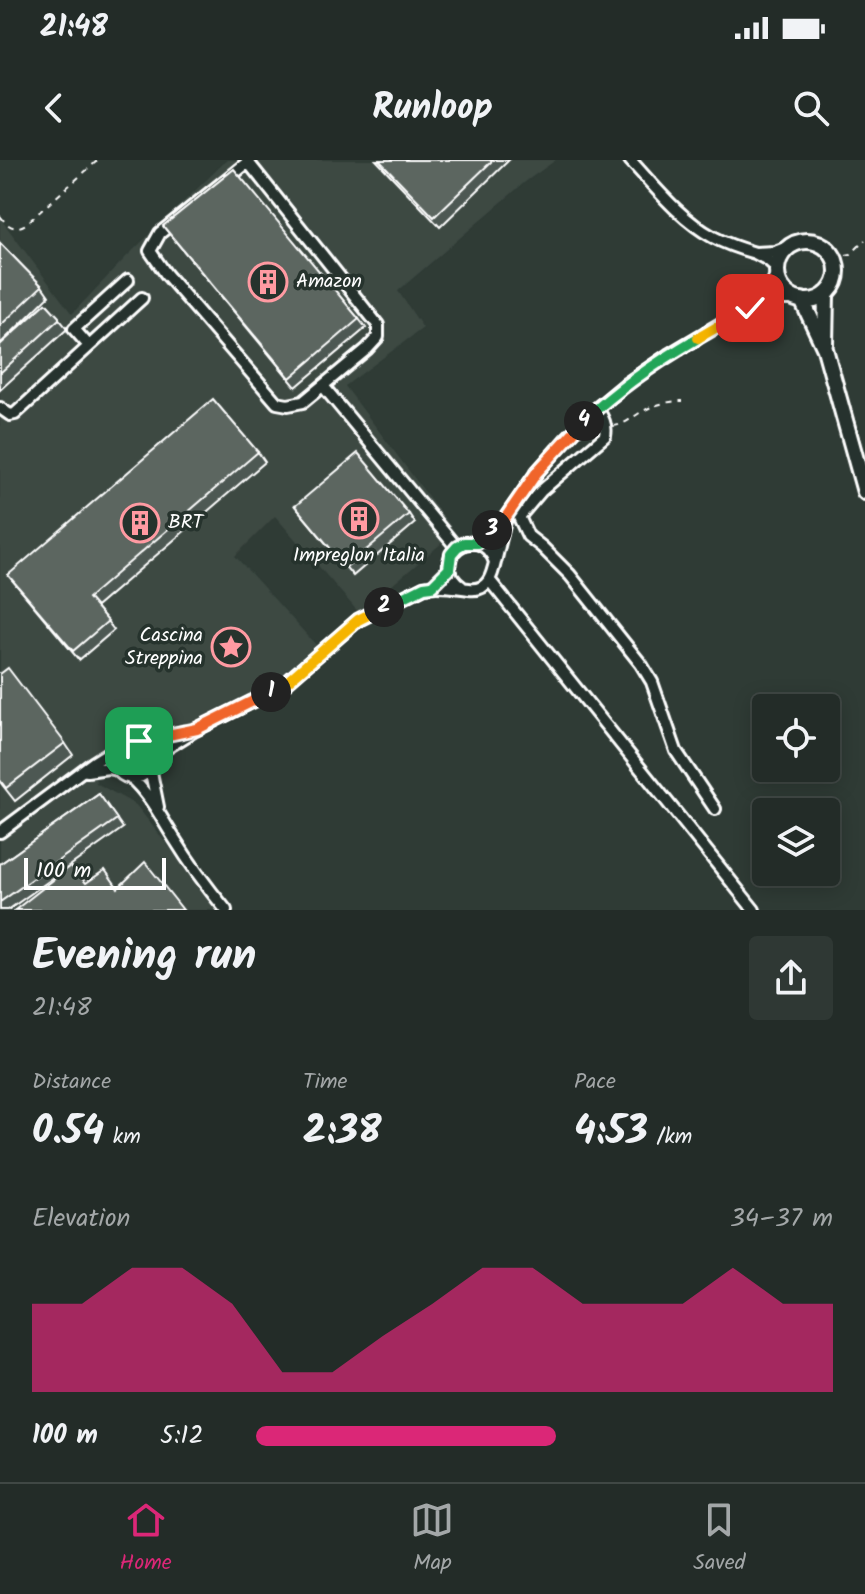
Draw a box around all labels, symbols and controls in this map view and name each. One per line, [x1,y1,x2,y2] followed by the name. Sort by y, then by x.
[40,4,108,52] text: 21:48
[372,80,493,137] text: Runloop
[32,86,76,130] icon: back
[789,86,833,130] icon: search
[247,261,289,303] building icon: Amazon
[296,266,362,298] place label: Amazon
[716,274,784,342] pin
[728,286,772,330] icon: check
[564,401,604,441] pin: 4
[578,403,590,438] text: 4
[338,498,380,540] building icon: Impreglon Italia
[119,502,161,544] building icon: BRT
[168,507,205,539] place label: BRT
[472,510,512,550] pin: 3
[486,512,498,547] text: 3
[293,540,425,572] place label: Impreglon Italia
[364,587,404,627] pin: 2
[378,589,390,624] text: 2
[125,620,203,675] place label: Cascina Streppina
[210,626,252,668] place icon: Cascina Streppina
[251,672,291,712] pin: 1
[268,674,274,709] text: 1
[752,694,840,886] map controls
[752,694,840,782] button: locate
[105,707,173,775] pin
[117,719,161,763] icon: arrive
[752,798,840,886] button: layers
[24,854,166,890] scale bar
[36,854,91,889] text: 100 m
[32,922,256,992] text: Evening run
[749,936,833,1020] button: share
[32,987,92,1029] text: 21:48
[32,1065,111,1100] text: Distance
[303,1065,347,1100] text: Time
[574,1065,616,1100] text: Pace
[32,1100,104,1164] text: 0.54
[303,1100,382,1164] text: 2:38
[574,1100,648,1164] text: 4:53
[104,1120,141,1155] text: km
[648,1120,692,1155] text: /km
[32,1198,130,1240] text: Elevation
[730,1198,833,1240] text: 34–37 m
[32,1415,98,1457] text: 100 m
[160,1415,204,1457] text: 5:12
[119,1498,172,1581] tab: Home
[410,1498,454,1581] tab: Map
[693,1498,746,1581] tab: Saved

